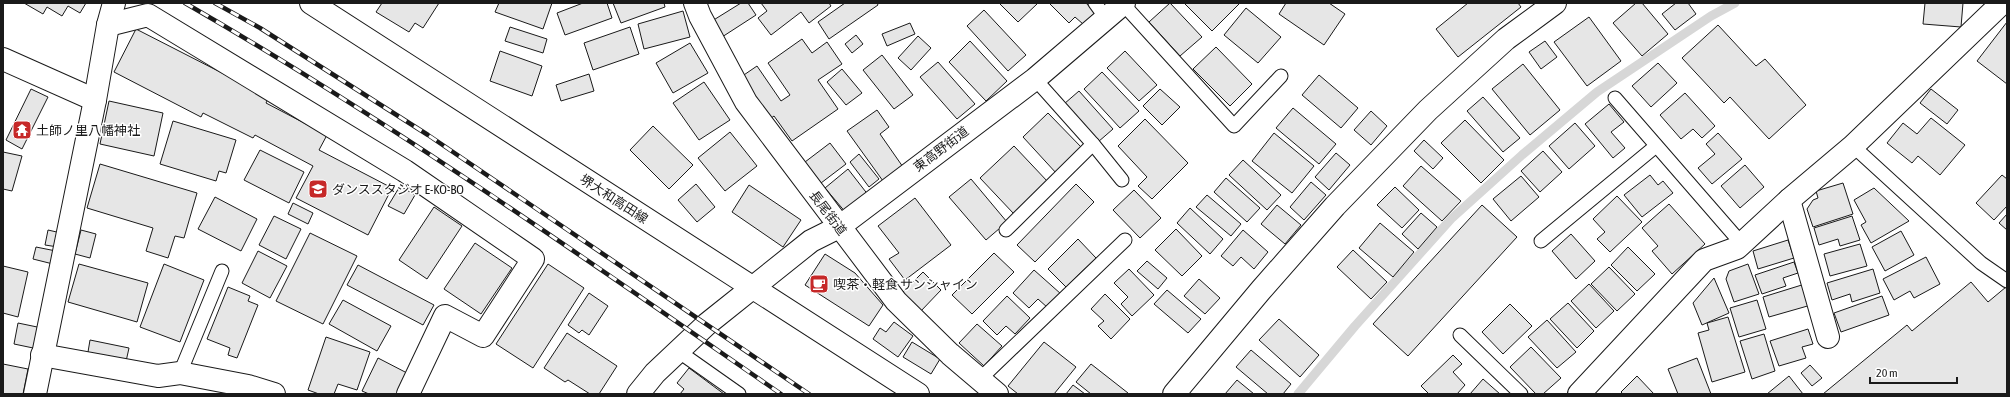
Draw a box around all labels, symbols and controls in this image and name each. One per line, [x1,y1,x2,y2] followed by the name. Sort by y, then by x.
[11,119,33,141] temple icon: 土師ノ里八幡神社
[36,123,140,138] place label: 土師ノ里八幡神社
[911,123,971,175] street label: 東高野街道
[577,171,651,227] street label: 堺大和高田線
[307,178,329,200] school or university icon: ダンススタジオ E-KO-BO
[332,182,464,197] place label: ダンススタジオ E-KO-BO
[806,188,850,238] street label: 長尾街道
[808,273,830,295] cafe icon: 喫茶・軽食 サンシャイン
[833,277,978,292] place label: 喫茶・軽食 サンシャイン
[1870,359,1957,385] scale bar
[1876,366,1898,380] text: 20 m

